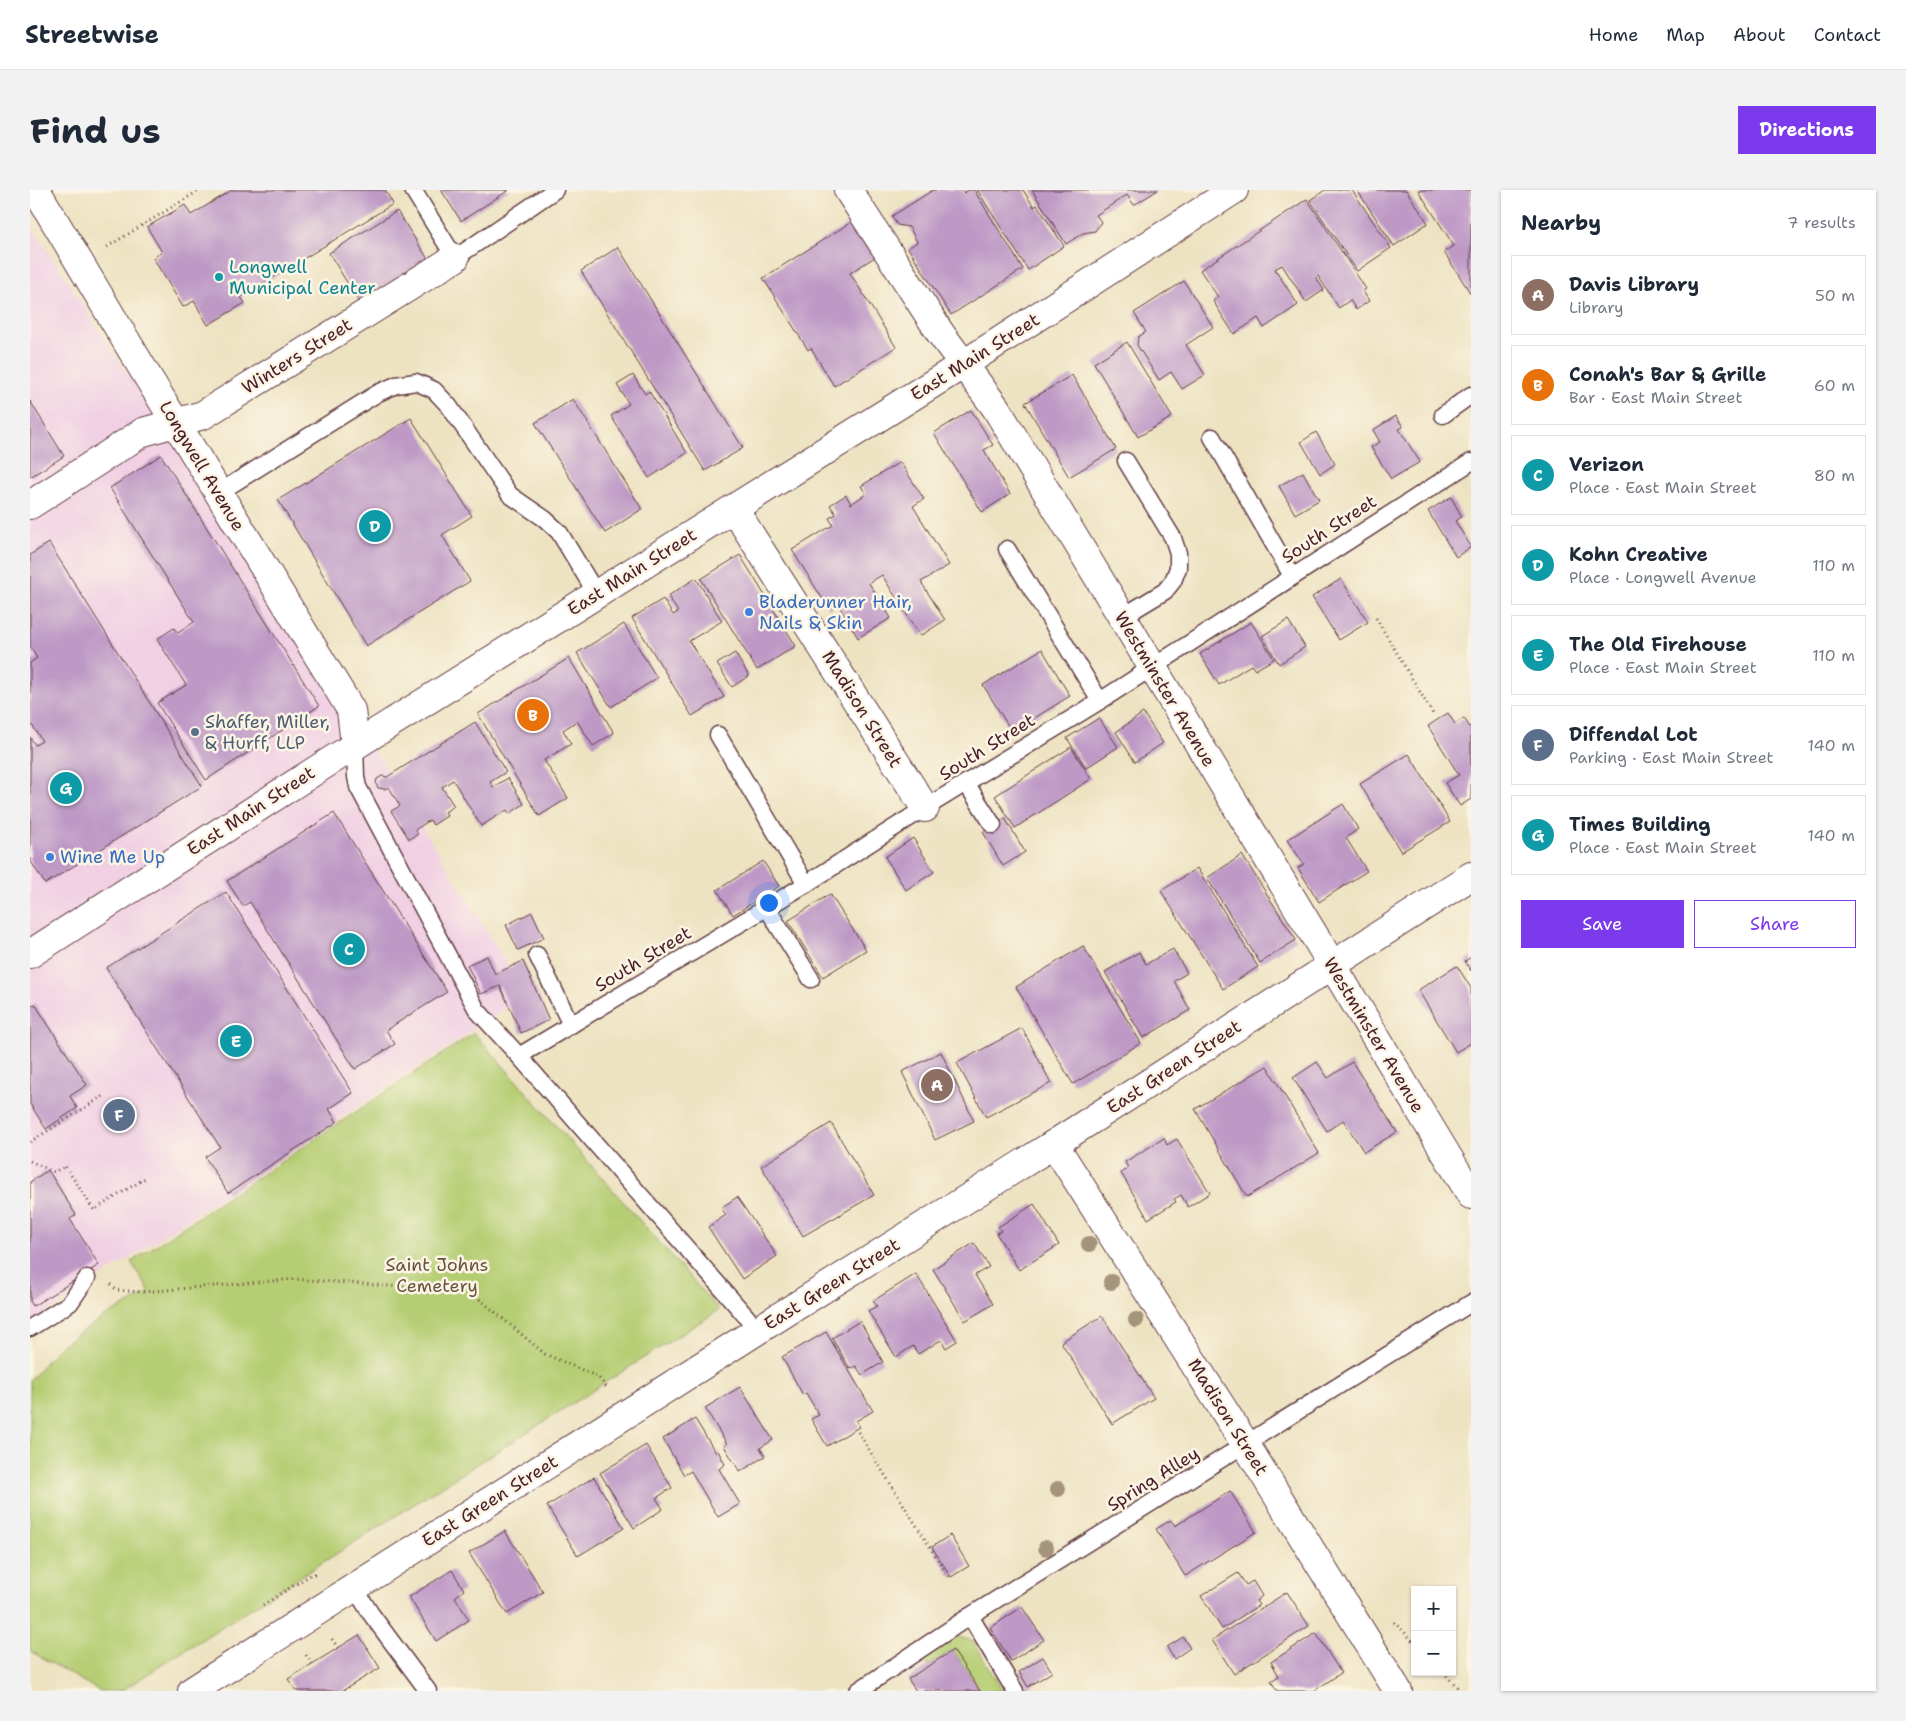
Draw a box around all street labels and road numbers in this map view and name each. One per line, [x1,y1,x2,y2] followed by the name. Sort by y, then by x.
[906,308,1044,406] street label: East Main Street
[237,312,357,400] street label: Winters Street
[154,396,250,536] street label: Longwell Avenue
[1277,489,1381,569] street label: South Street
[563,523,701,621] street label: East Main Street
[1109,607,1221,771] street label: Westminster Avenue
[816,646,908,772] street label: Madison Street
[934,708,1040,786] street label: South Street
[182,761,320,861] street label: East Main Street
[590,921,696,997] street label: South Street
[1318,953,1430,1117] street label: Westminster Avenue
[1102,1014,1246,1120] street label: East Green Street
[760,1232,905,1335] street label: East Green Street
[1182,1354,1274,1480] street label: Madison Street
[1102,1441,1204,1517] street label: Spring Alley
[418,1449,563,1552] street label: East Green Street

